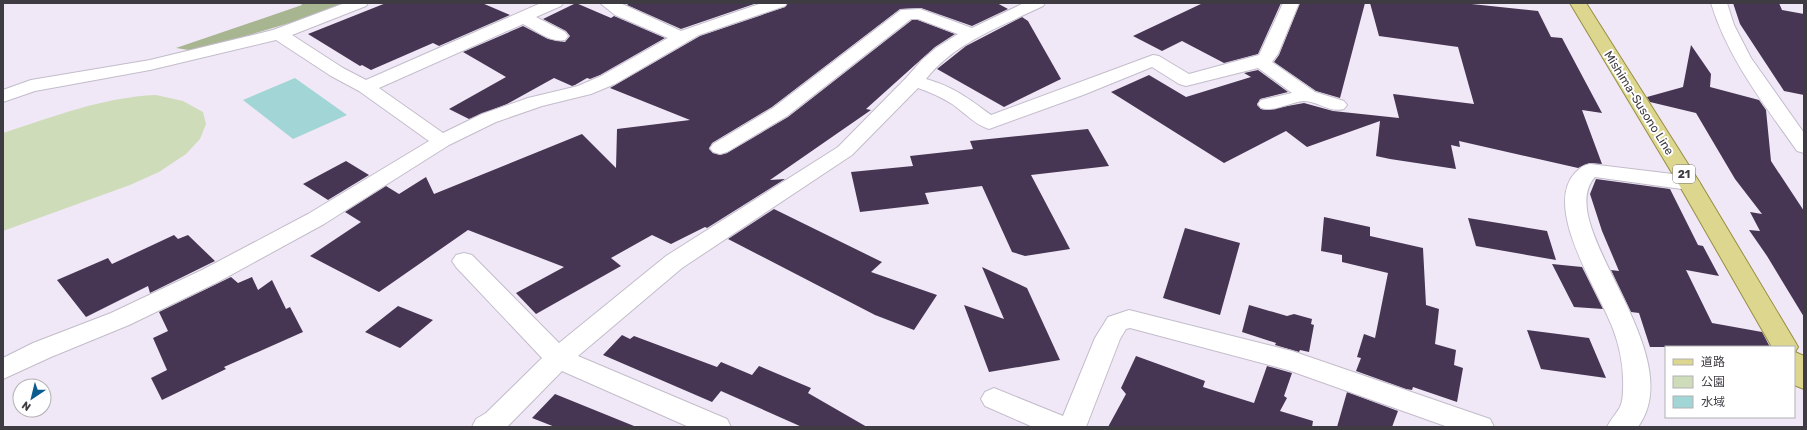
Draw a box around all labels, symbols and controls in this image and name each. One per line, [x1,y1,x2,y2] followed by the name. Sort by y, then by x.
[1601,48,1677,158] street label: Mishima-Susono Line
[1673,165,1695,183] road number: 21
[1665,346,1795,418] legend
[1701,355,1725,369] text: 道路
[1701,375,1725,389] text: 公園
[12,378,52,418] north arrow
[1701,395,1725,409] text: 水域
[20,398,34,413] text: N

